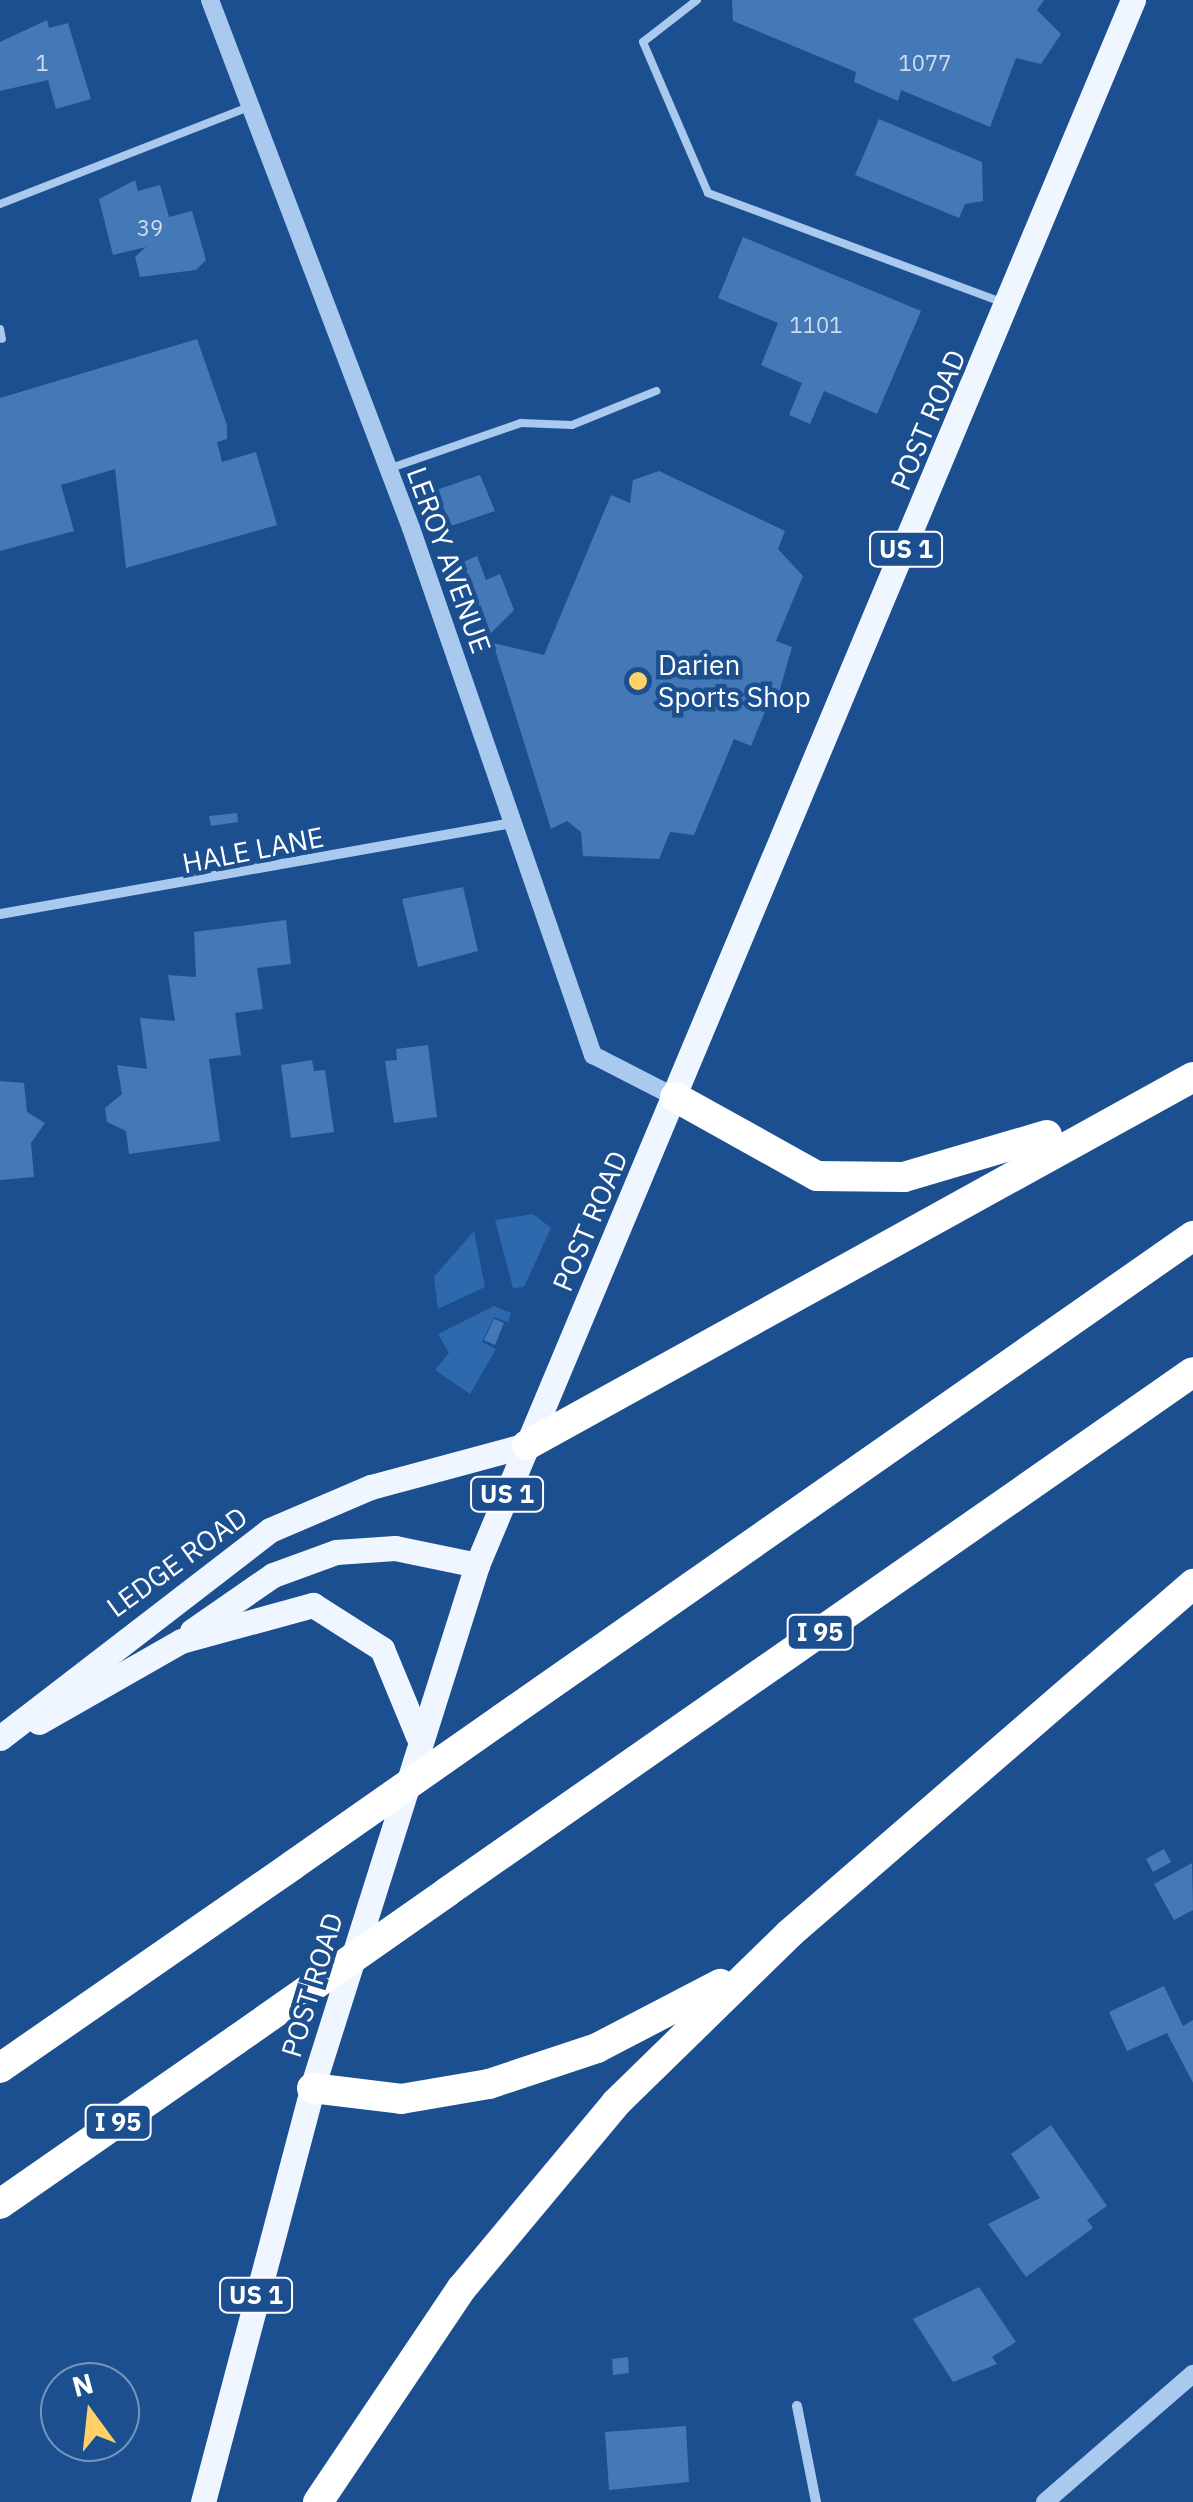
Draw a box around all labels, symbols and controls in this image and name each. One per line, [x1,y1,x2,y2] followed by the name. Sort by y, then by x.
[35,50,49,76] house number: 1
[899,50,951,76] house number: 1077
[137,215,163,241] house number: 39
[790,312,842,338] house number: 1101
[883,345,973,495] street label: POST ROAD
[400,462,498,658] street label: LEROY AVENUE
[868,529,944,569] road number: US 1
[658,648,811,714] place label: Darien Sports Shop
[627,670,649,692] marker: Darien Sports Shop
[179,820,327,880] street label: HALE LANE
[545,1146,635,1296] street label: POST ROAD
[470,1474,544,1514] road number: US 1
[100,1500,254,1624] street label: LEDGE ROAD
[785,1612,855,1652] road number: I 95
[274,1909,350,2061] street label: POST ROAD
[83,2102,153,2142] road number: I 95
[218,2275,294,2315] road number: US 1
[40,2362,140,2462] north arrow
[68,2364,97,2405] text: N

